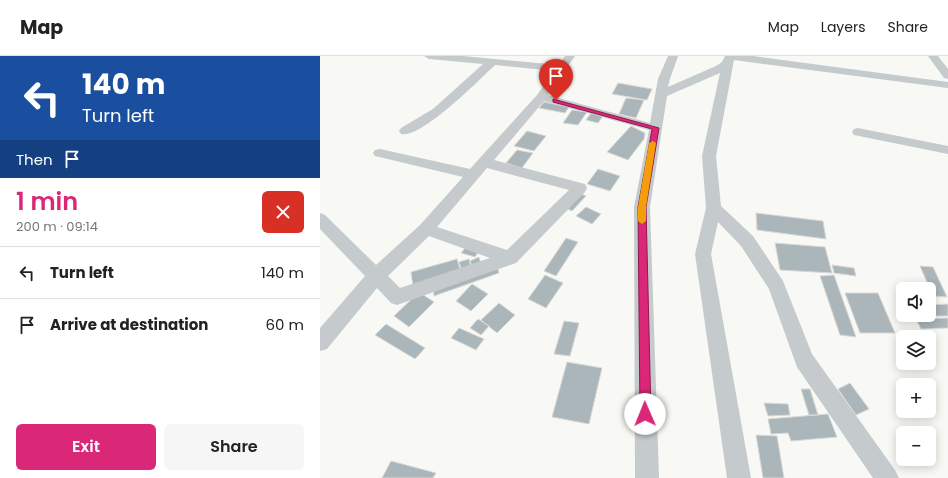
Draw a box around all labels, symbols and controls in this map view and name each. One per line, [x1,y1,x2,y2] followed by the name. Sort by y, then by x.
[20,14,63,41] text: Map
[768,17,799,37] text: Map
[821,17,865,37] text: Layers
[887,17,928,37] text: Share
[539,59,573,100] pin
[82,65,165,104] text: 140 m
[545,65,567,87] icon: arrive
[16,72,68,124] icon: left
[82,103,154,128] text: Turn left
[61,148,83,170] icon: arrive
[16,149,53,170] text: Then
[16,185,78,218] text: 1 min
[262,191,304,233] button: close
[16,217,98,236] text: 200 m · 09:14
[16,262,38,284] icon: left
[50,262,114,283] text: Turn left
[261,262,304,283] text: 140 m
[896,282,936,466] map controls
[896,282,936,322] button: sound
[16,314,38,336] icon: arrive
[50,314,208,335] text: Arrive at destination
[266,314,304,335] text: 60 m
[896,330,936,370] button: layers
[896,378,936,418] button: +
[624,393,666,435] position arrow
[16,424,156,470] button: Exit
[164,424,304,470] button: Share
[896,426,936,466] button: −

